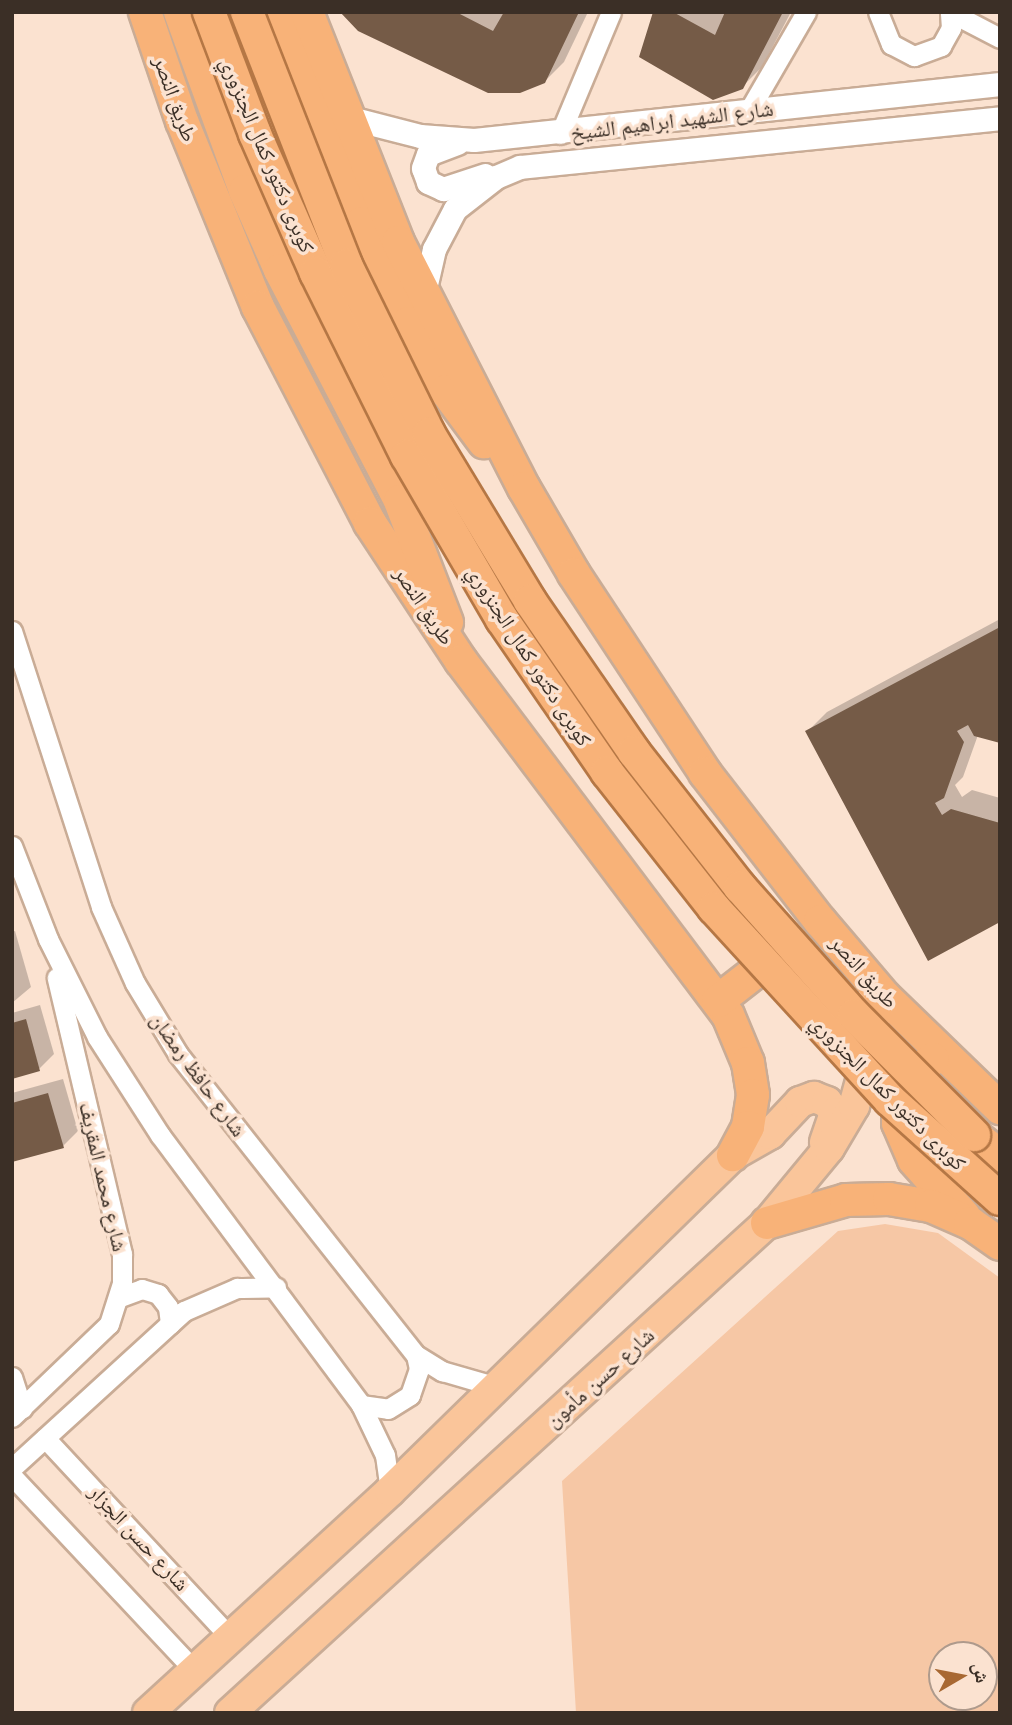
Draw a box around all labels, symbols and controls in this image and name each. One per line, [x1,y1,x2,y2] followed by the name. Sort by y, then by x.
[148,53,202,145] street label: طريق النصر
[214,54,320,256] street label: كوبرى دكتور كمال الجنزوري
[569,96,775,146] street label: شارع الشهيد ابراهيم الشيخ
[461,561,597,751] street label: كوبرى دكتور كمال الجنزوري
[389,562,459,650] street label: طريق النصر
[825,930,903,1014] street label: طريق النصر
[145,1008,251,1142] street label: شارع حافظ رمضان
[805,1010,971,1176] street label: كوبرى دكتور كمال الجنزوري
[74,1100,132,1254] street label: شارع محمد المقريف
[541,1323,659,1433] street label: شارع حسن مأمون
[84,1480,194,1596] street label: شارع حسن الجزار
[928,1641,998,1711] north arrow
[968,1661,995,1685] text: ش

